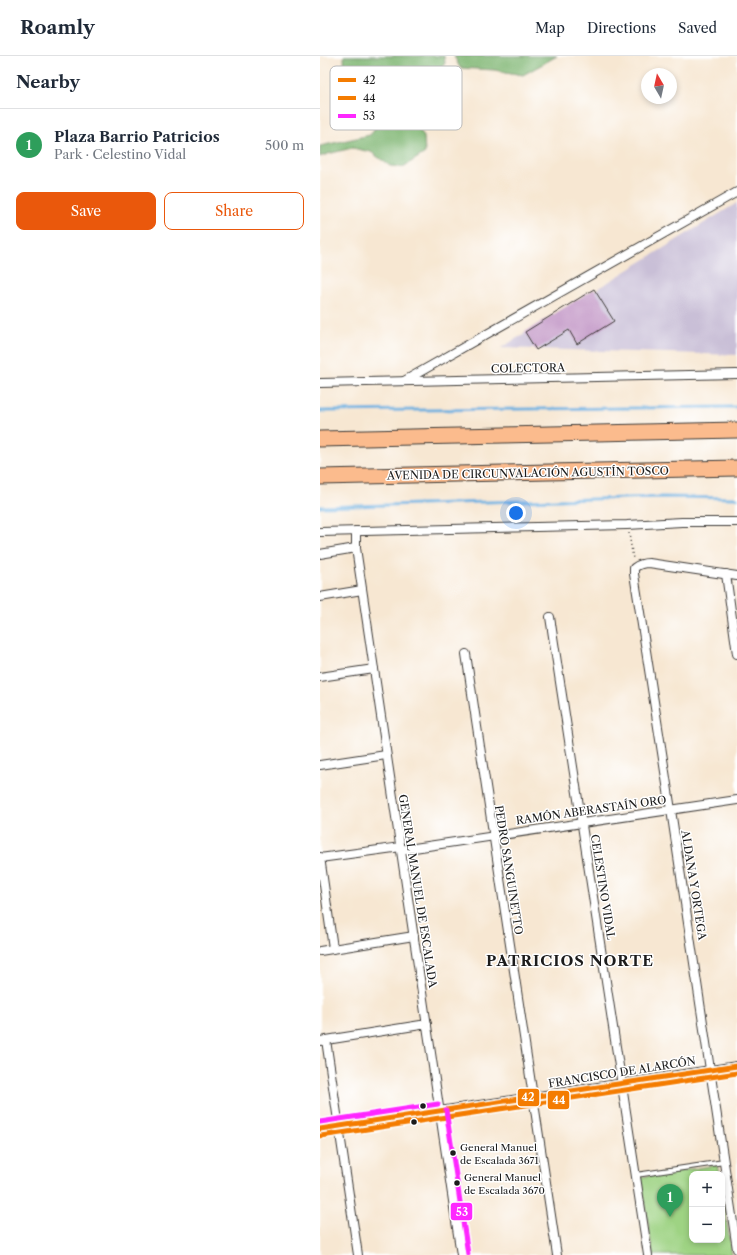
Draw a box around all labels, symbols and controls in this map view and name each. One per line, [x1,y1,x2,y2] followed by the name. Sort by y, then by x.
[20,16,95,39] text: Roamly
[535,19,565,37] text: Map
[587,19,656,37] text: Directions
[678,19,717,37] text: Saved
[330,66,462,130] legend
[641,68,677,104] north arrow
[16,72,80,92] text: Nearby
[363,73,376,87] text: 42
[363,91,376,105] text: 44
[363,109,375,123] text: 53
[54,127,220,146] text: Plaza Barrio Patricios
[26,137,32,153] text: 1
[265,137,304,153] text: 500 m
[54,146,186,162] text: Park · Celestino Vidal
[16,192,156,230] button: Save
[164,192,304,230] button: Share
[491,360,566,376] street label: COLECTORA
[386,464,669,482] street label: AVENIDA DE CIRCUNVALACIÓN AGUSTÍN TOSCO
[506,503,526,523] your location
[396,793,440,990] street label: GENERAL MANUEL DE ESCALADA
[515,793,667,827] street label: RAMÓN ABERASTAÍN ORO
[492,804,526,936] street label: PEDRO SANGUINETTO
[678,828,710,942] street label: ALDANA Y ORTEGA
[588,833,618,941] street label: CELESTINO VIDAL
[486,951,654,970] district label: PATRICIOS NORTE
[547,1053,697,1091] street label: FRANCISCO DE ALARCÓN
[517,1088,540,1107] line badge: 42
[521,1090,535,1104] text: 42
[547,1090,570,1110] line badge: 44
[552,1093,566,1107] text: 44
[418,1101,428,1111] unlabelled marker
[409,1117,419,1127] unlabelled marker
[460,1141,539,1167] place label: General Manuel de Escalada 3671
[448,1148,458,1158] marker: General Manuel de Escalada 3671
[464,1171,545,1197] place label: General Manuel de Escalada 3670
[689,1171,725,1243] map controls
[689,1171,725,1207] button: +
[452,1178,462,1188] marker: General Manuel de Escalada 3670
[657,1184,683,1217] pin: 1
[450,1202,473,1221] line badge: 53
[456,1205,468,1219] text: 53
[689,1207,725,1243] button: −

